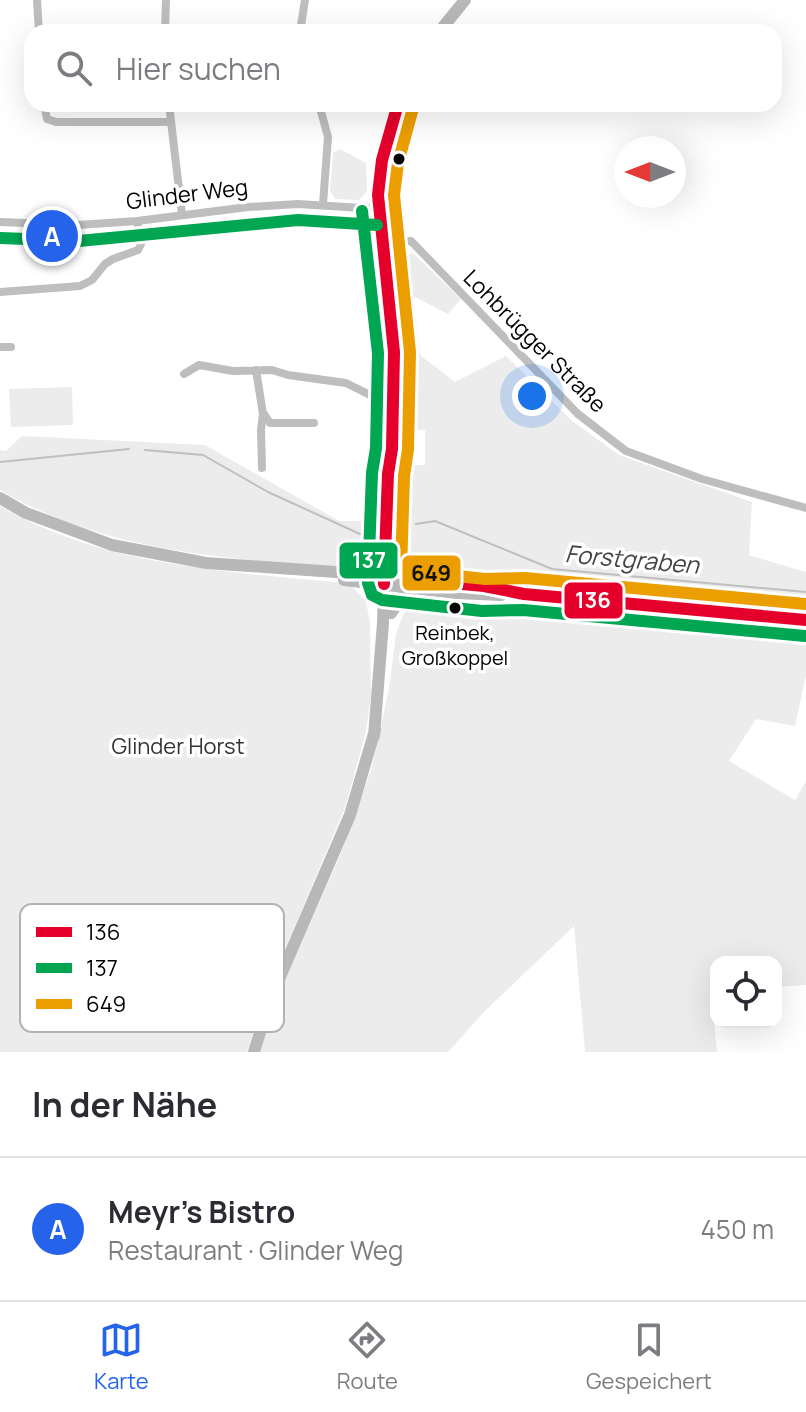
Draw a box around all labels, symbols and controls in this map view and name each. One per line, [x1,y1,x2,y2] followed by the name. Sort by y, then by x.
[24,24,782,112] search box
[52,46,96,90] icon: search
[116,48,281,89] text: Hier suchen
[614,136,686,208] north arrow
[391,151,407,167] unlabelled marker
[125,172,249,216] street label: Glinder Weg
[26,206,78,266] pin: A
[457,263,613,419] street label: Lohbrügger Straße
[512,376,552,416] your location
[564,536,701,581] water label: Forstgraben
[338,541,399,580] line badge: 137
[352,545,386,575] text: 137
[401,554,462,592] line badge: 649
[411,558,451,588] text: 649
[563,581,624,620] line badge: 136
[575,585,611,615] text: 136
[447,600,463,616] marker: Reinbek, Großkoppel
[402,619,508,671] place label: Reinbek, Großkoppel
[112,731,245,761] park label: Glinder Horst
[20,904,284,1032] legend
[86,917,120,947] text: 136
[86,953,118,983] text: 137
[710,956,782,1028] map controls
[710,956,782,1028] button: locate
[86,989,126,1019] text: 649
[32,1081,217,1127] text: In der Nähe
[108,1191,295,1232] text: Meyr's Bistro
[49,1211,67,1247] text: A
[701,1211,774,1247] text: 450 m
[108,1232,403,1268] text: Restaurant · Glinder Weg
[94,1318,149,1396] tab: Karte
[337,1318,398,1396] tab: Route
[586,1318,712,1396] tab: Gespeichert

